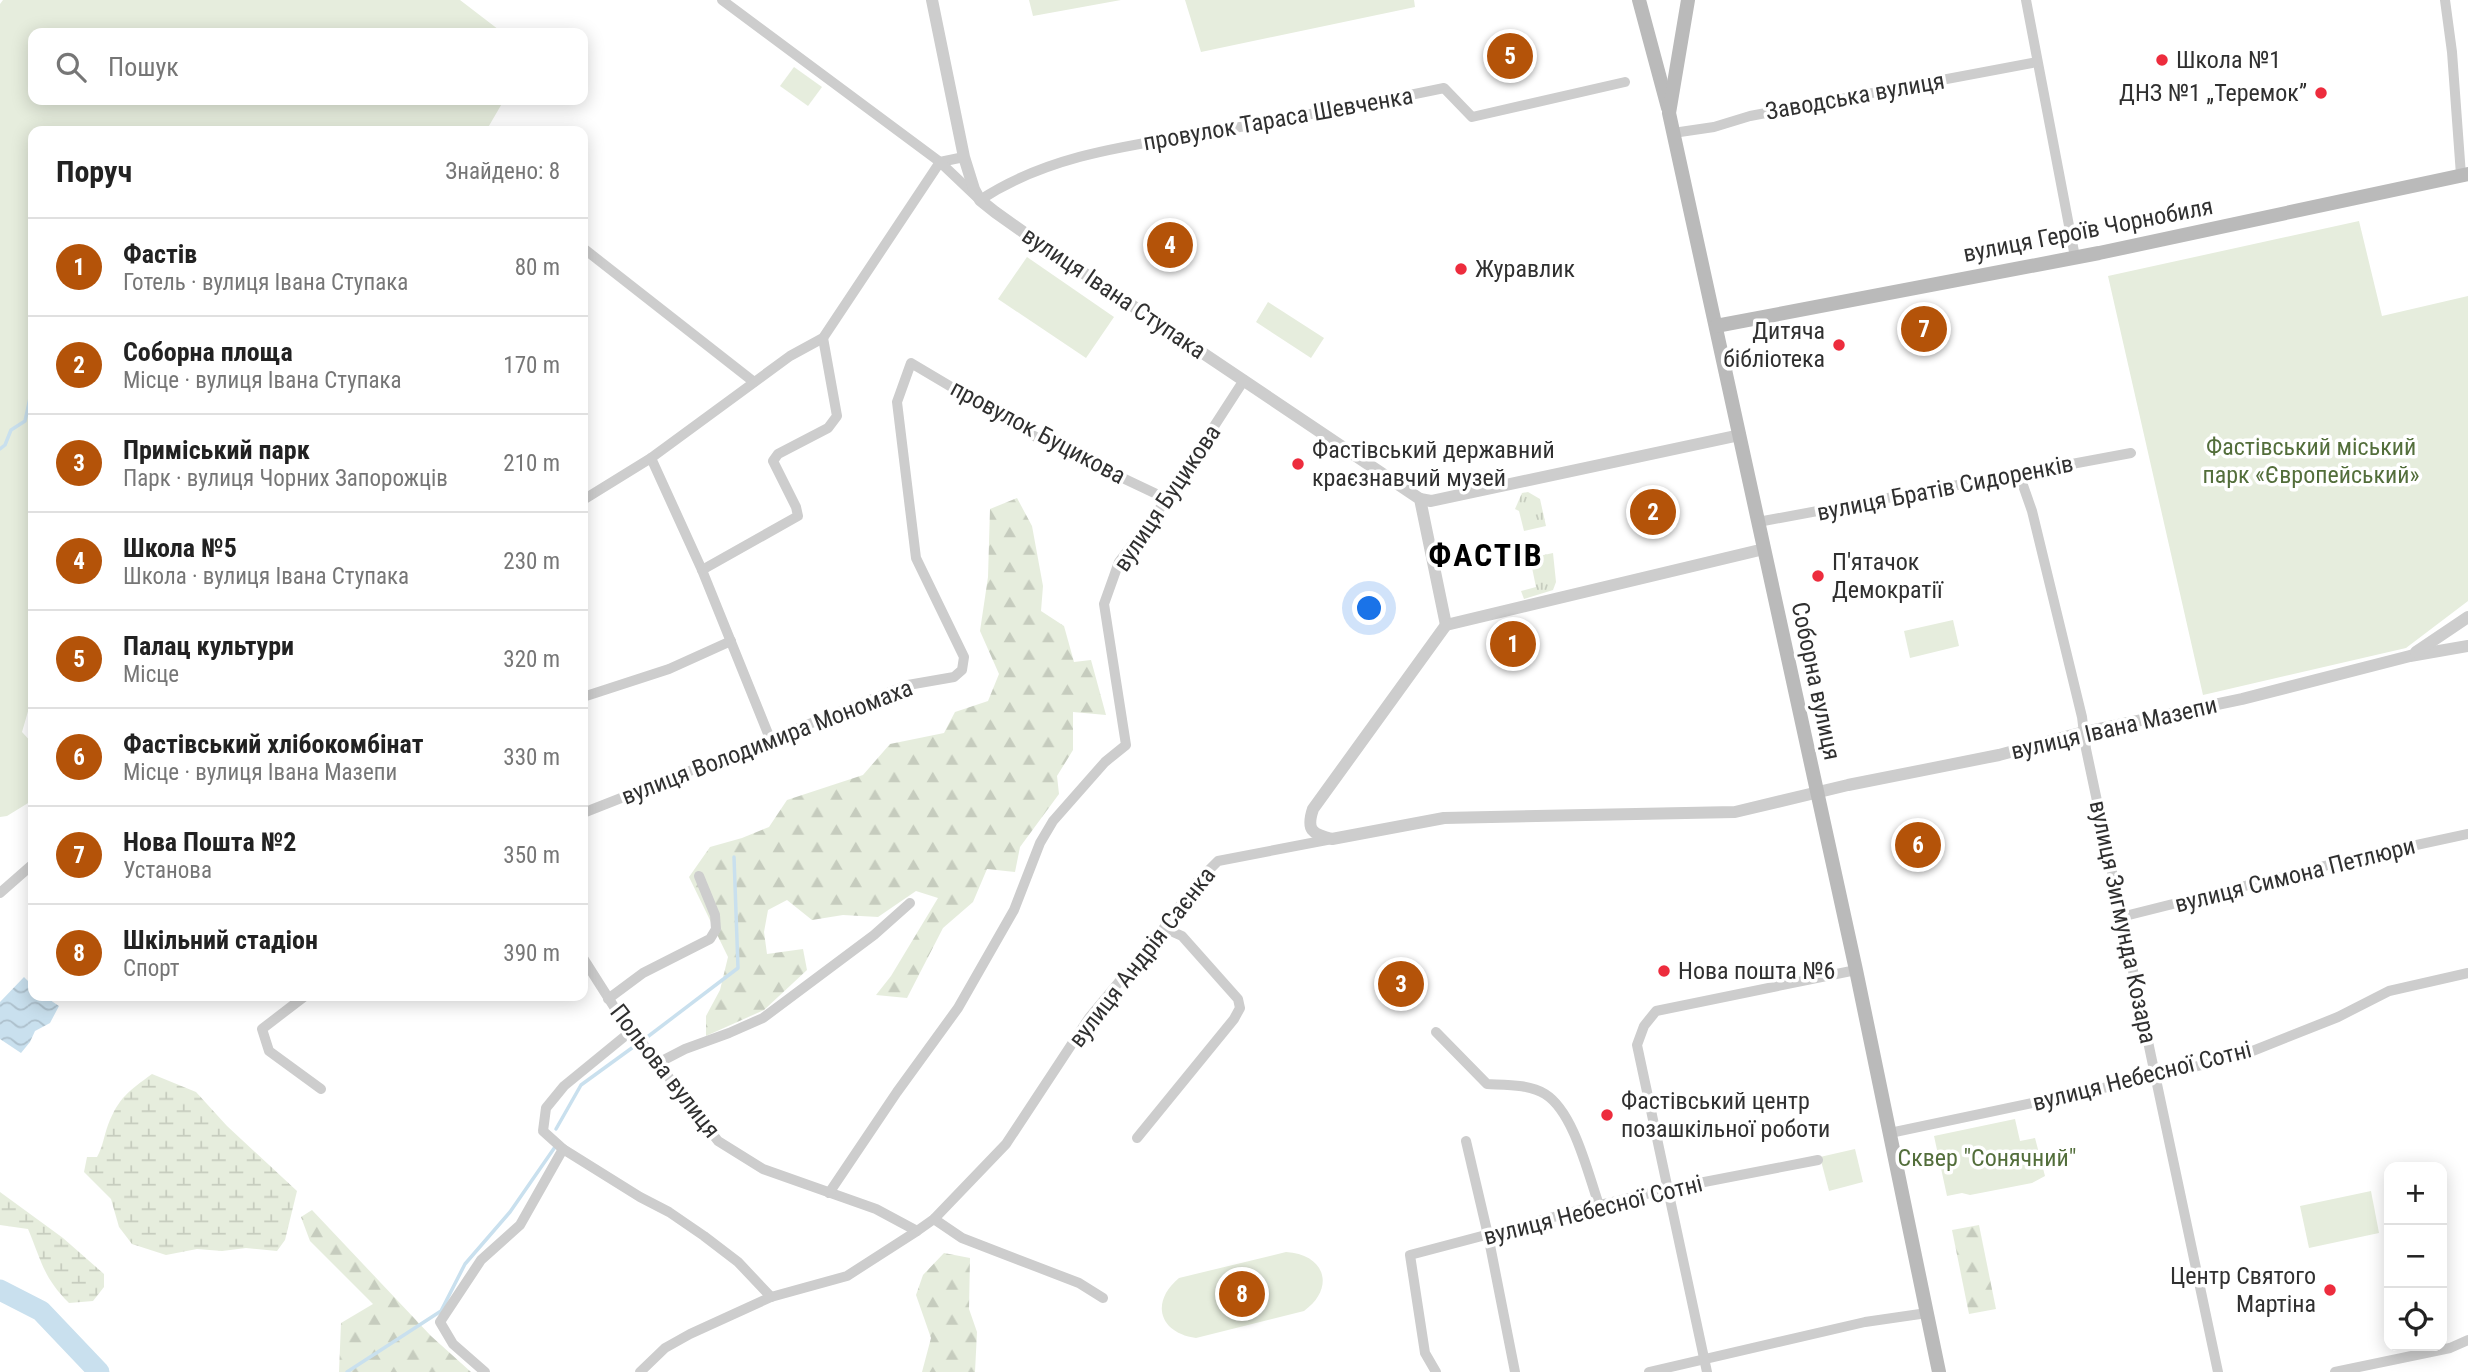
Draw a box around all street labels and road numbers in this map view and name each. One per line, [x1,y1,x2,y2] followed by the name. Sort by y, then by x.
[1763,66,1947,126] street label: Заводська вулиця
[1141,81,1415,157] street label: провулок Тараса Шевченка
[1961,192,2215,268] street label: вулиця Героїв Чорнобиля
[1017,221,1211,365] street label: вулиця Івана Ступака
[946,374,1130,490] street label: провулок Буцикова
[1108,419,1226,577] street label: вулиця Буцикова
[1814,449,2076,527] street label: вулиця Братів Сидоренків
[1786,600,1846,762] street label: Соборна вулиця
[618,674,916,810] street label: вулиця Володимира Мономаха
[2008,691,2220,765] street label: вулиця Івана Мазепи
[2084,798,2162,1046] street label: вулиця Зигмунда Козара
[2172,832,2418,918] street label: вулиця Симона Петлюри
[1063,861,1221,1053] street label: вулиця Андрія Саєнка
[604,999,726,1143] street label: Польова вулиця
[2030,1035,2254,1117] street label: вулиця Небесної Сотні
[1481,1169,1705,1251] street label: вулиця Небесної Сотні

